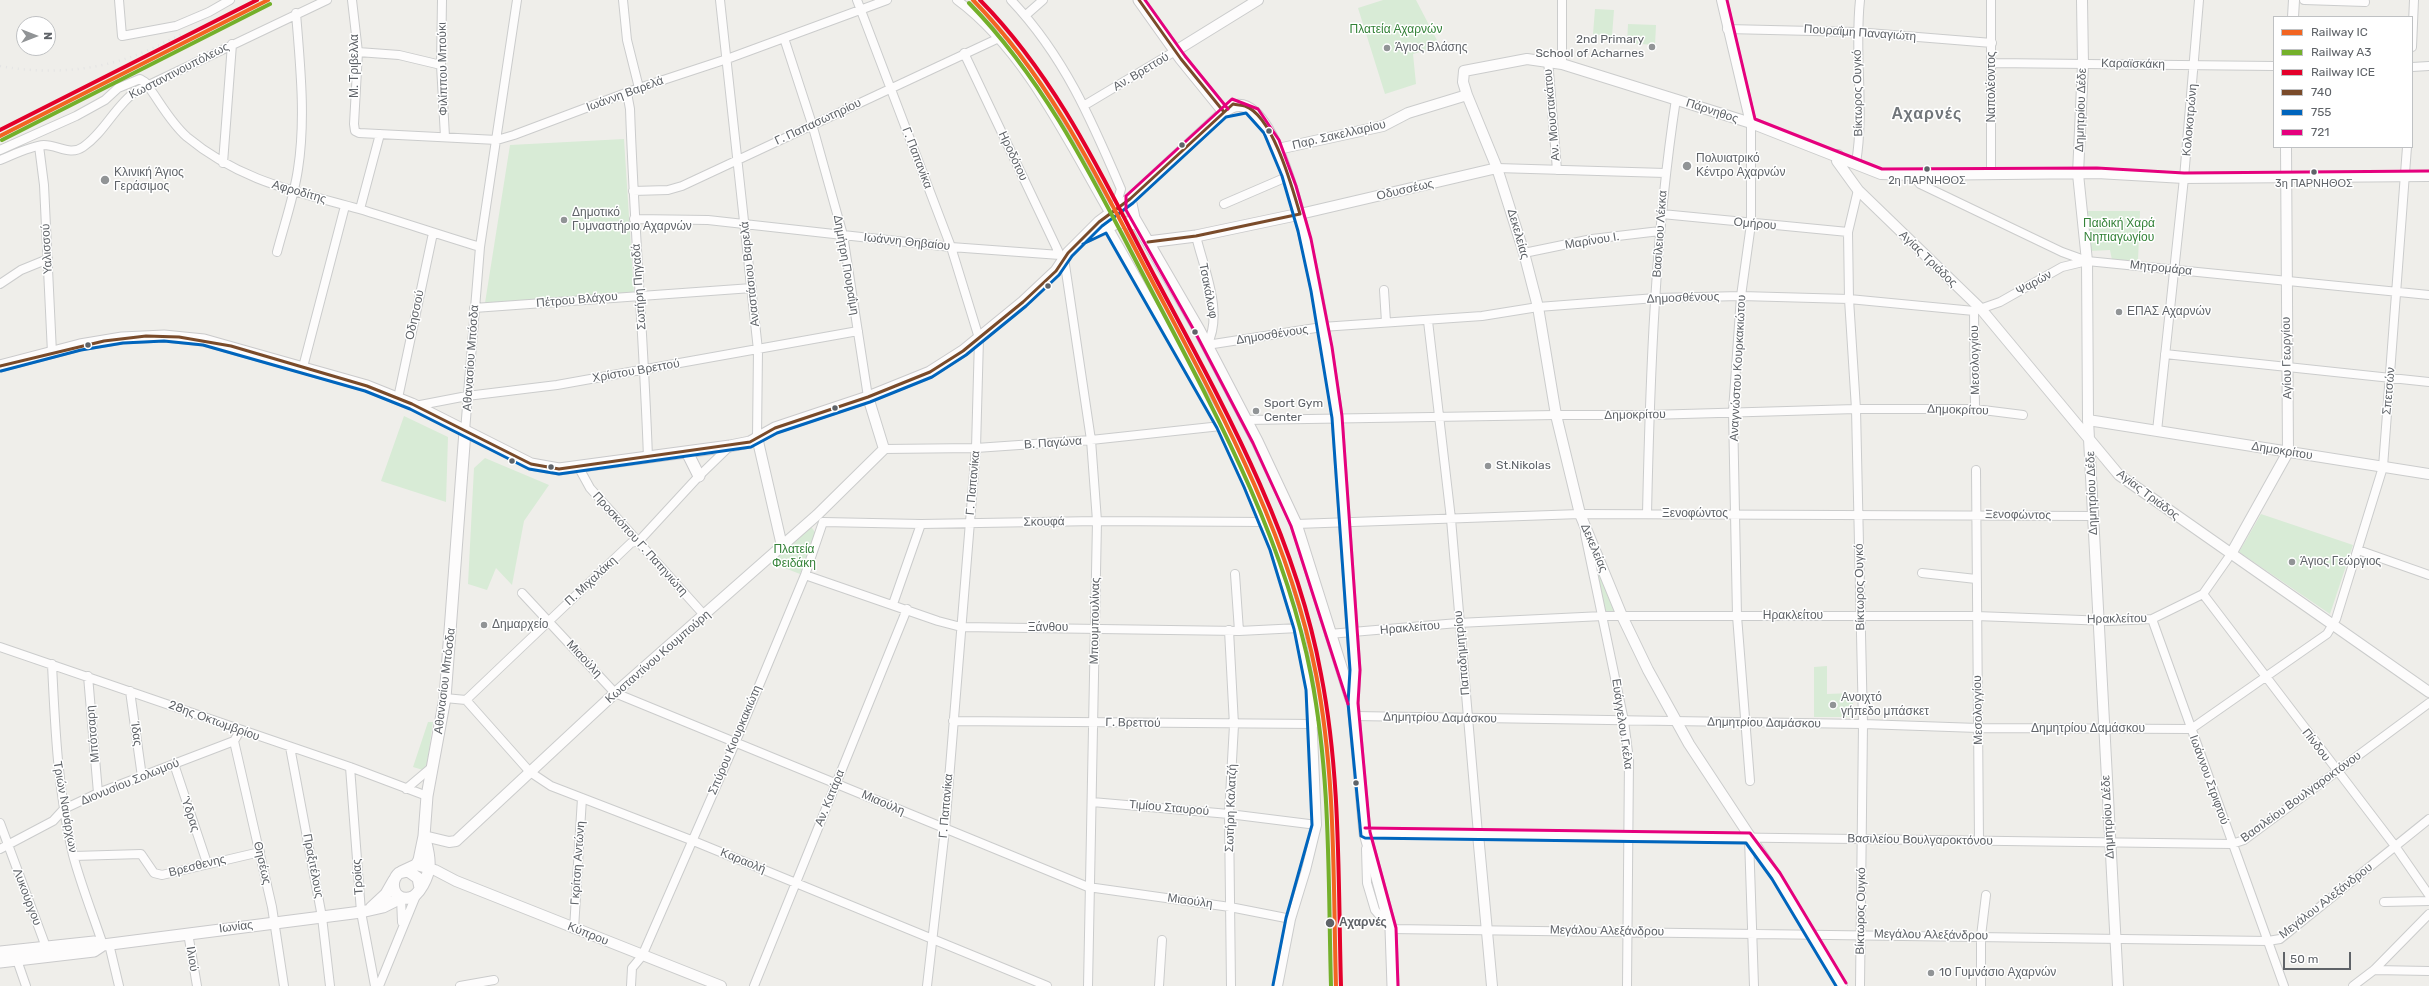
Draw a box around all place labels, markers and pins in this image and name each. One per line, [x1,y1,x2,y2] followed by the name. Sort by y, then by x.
[1535,33,1644,61] place label: 2nd Primary School of Acharnes
[1395,41,1467,55] place label: Άγιος Βλάσης
[1647,42,1657,52] marker: 2nd Primary School of Acharnes
[1382,43,1392,53] marker: Άγιος Βλάσης
[1264,126,1274,136] unlabelled marker
[1177,140,1187,150] unlabelled marker
[1696,152,1785,180] place label: Πολυιατρικό Κέντρο Αχαρνών
[1681,160,1693,172] marker: Πολυιατρικό Κέντρο Αχαρνών
[1922,164,1932,174] marker: 2η ΠΑΡΝΗΘΟΣ
[114,166,184,194] place label: Κλινική Άγιος Γεράσιμος
[2309,167,2319,177] marker: 3η ΠΑΡΝΗΘΟΣ
[99,174,111,186] marker: Κλινική Άγιος Γεράσιμος
[1888,174,1966,188] place label: 2η ΠΑΡΝΗΘΟΣ
[2275,177,2353,191] place label: 3η ΠΑΡΝΗΘΟΣ
[572,206,692,234] place label: Δημοτικό Γυμναστήριο Αχαρνών
[559,215,569,225] marker: Δημοτικό Γυμναστήριο Αχαρνών
[1043,281,1053,291] unlabelled marker
[2127,305,2211,319] place label: ΕΠΑΣ Αχαρνών
[2114,307,2124,317] marker: ΕΠΑΣ Αχαρνών
[1190,327,1200,337] unlabelled marker
[83,340,93,350] unlabelled marker
[1264,397,1323,425] place label: Sport Gym Center
[830,403,840,413] unlabelled marker
[1251,406,1261,416] marker: Sport Gym Center
[507,456,517,466] unlabelled marker
[1496,459,1551,473] place label: St.Nikolas
[1483,461,1493,471] marker: St.Nikolas
[546,462,556,472] unlabelled marker
[2300,555,2381,569] place label: Άγιος Γεώργιος
[2287,557,2297,567] marker: Άγιος Γεώργιος
[492,618,548,632] place label: Δημαρχείο
[479,620,489,630] marker: Δημαρχείο
[1841,691,1929,719] place label: Ανοιχτό γήπεδο μπάσκετ
[1828,700,1838,710] marker: Ανοιχτό γήπεδο μπάσκετ
[1351,778,1361,788] unlabelled marker
[1339,916,1387,930] place label: Αχαρνές
[1324,917,1336,929] marker: Αχαρνές
[1939,966,2056,980] place label: 10 Γυμνάσιο Αχαρνών
[1926,968,1936,978] marker: 10 Γυμνάσιο Αχαρνών

